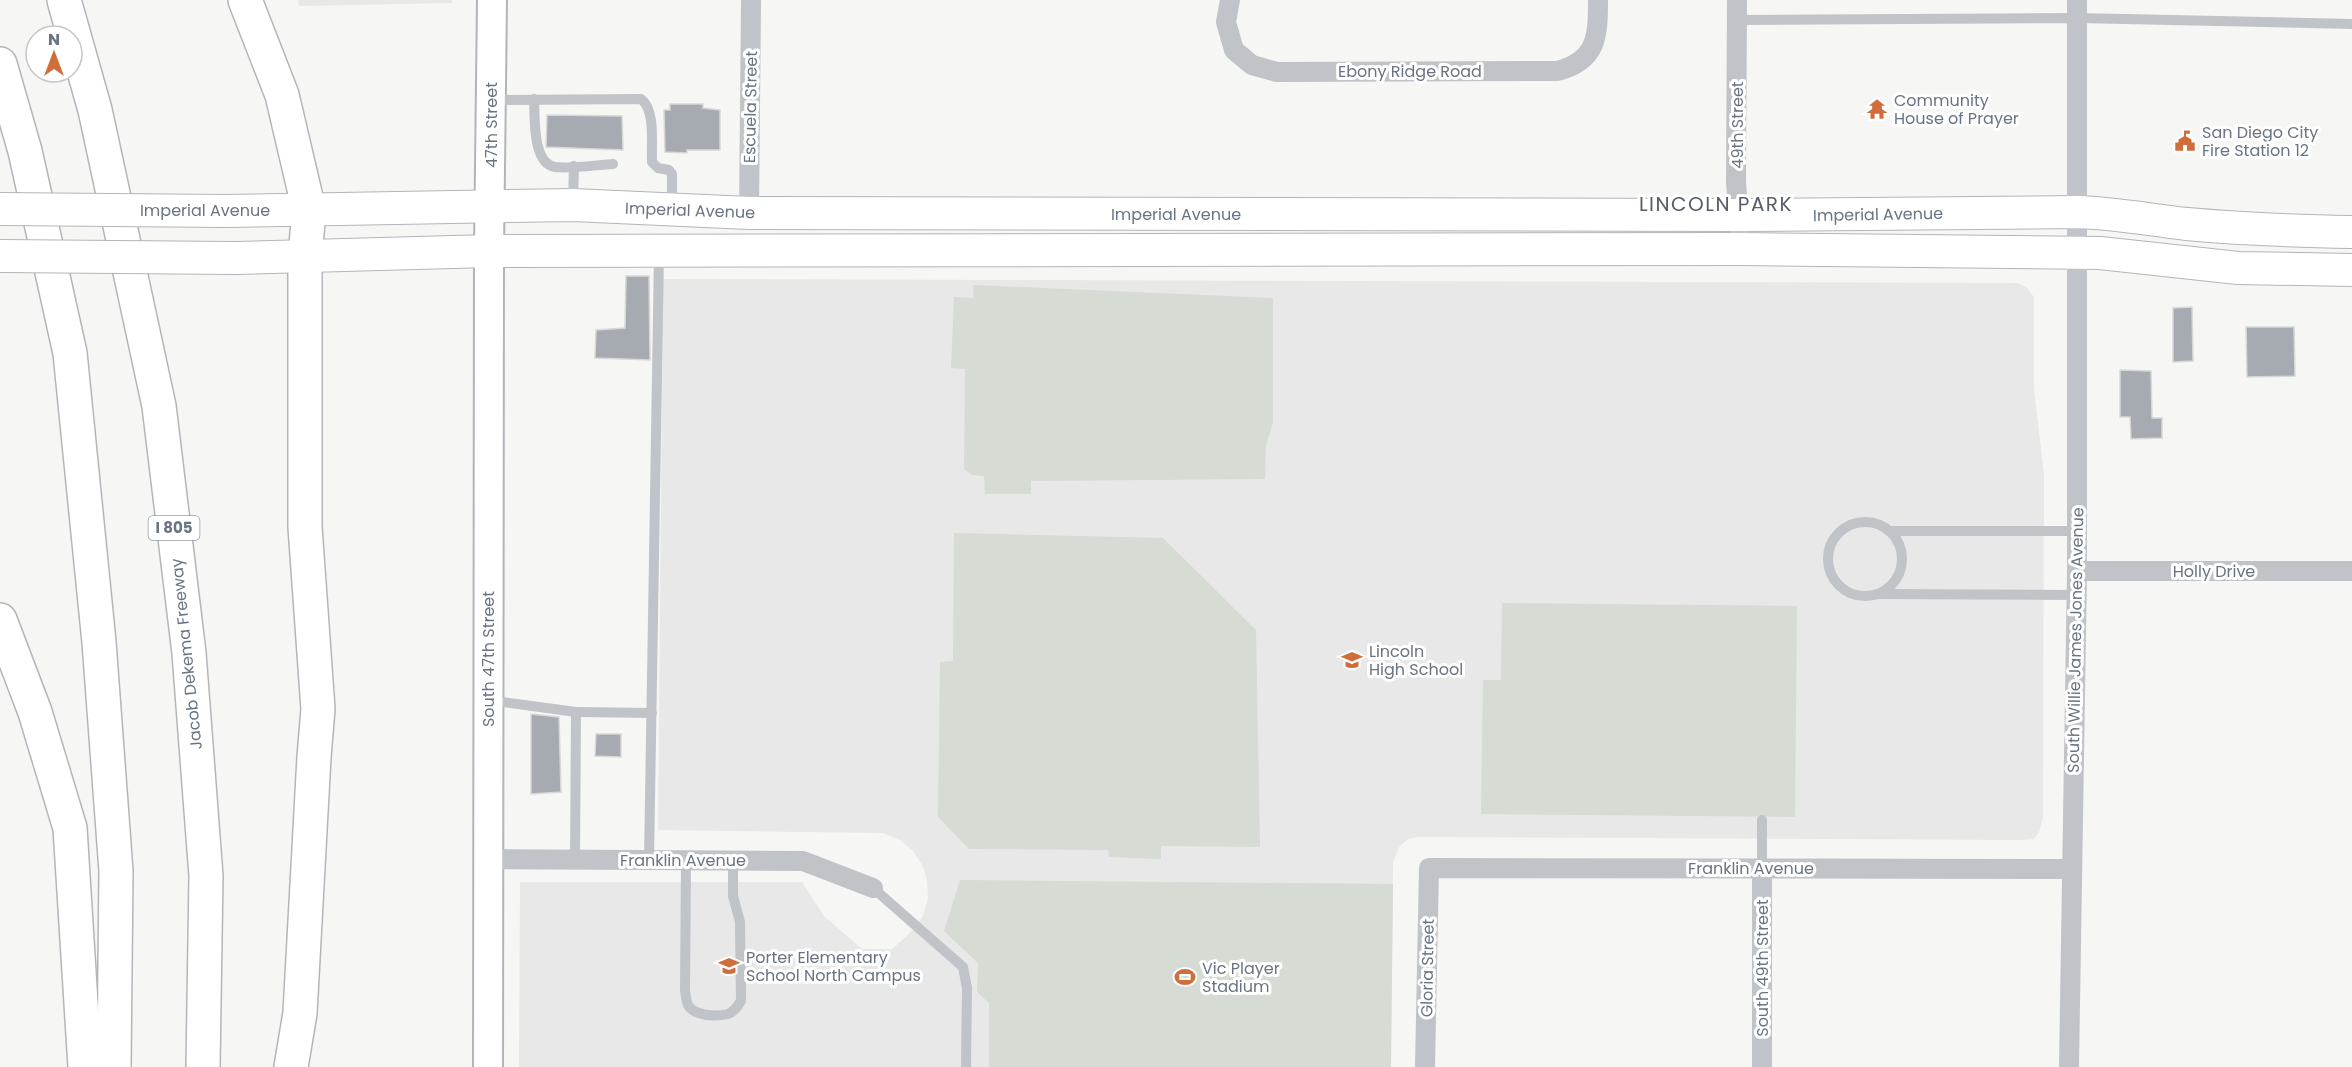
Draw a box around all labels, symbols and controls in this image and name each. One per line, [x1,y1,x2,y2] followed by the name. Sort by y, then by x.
[24,24,84,84] north arrow
[48,28,60,51] text: N
[738,50,763,163] street label: Escuela Street
[1338,60,1482,83] street label: Ebony Ridge Road
[1726,81,1749,169] street label: 49th Street
[480,82,503,168] street label: 47th Street
[1894,89,2019,130] place label: Community House of Prayer
[1865,97,1889,121] temple icon: Community House of Prayer
[2202,121,2318,162] place label: San Diego City Fire Station 12
[2173,129,2197,153] public building icon: San Diego City Fire Station 12
[1639,190,1793,218] district label: LINCOLN PARK
[625,197,755,224] street label: Imperial Avenue
[140,199,270,222] street label: Imperial Avenue
[1813,202,1943,227] street label: Imperial Avenue
[1111,203,1241,226] street label: Imperial Avenue
[2062,507,2089,773] street label: South Willie James Jones Avenue
[148,516,200,540] road number: I 805
[165,557,208,751] street label: Jacob Dekema Freeway
[2173,560,2255,583] street label: Holly Drive
[477,591,500,727] street label: South 47th Street
[1369,640,1463,681] place label: Lincoln High School
[1340,648,1364,672] school or university icon: Lincoln High School
[620,849,746,872] street label: Franklin Avenue
[1688,857,1814,880] street label: Franklin Avenue
[1751,899,1774,1037] street label: South 49th Street
[1415,918,1440,1017] street label: Gloria Street
[746,946,921,987] place label: Porter Elementary School North Campus
[717,954,741,978] school or university icon: Porter Elementary School North Campus
[1202,957,1280,998] place label: Vic Player Stadium
[1173,965,1197,989] sports icon: Vic Player Stadium

